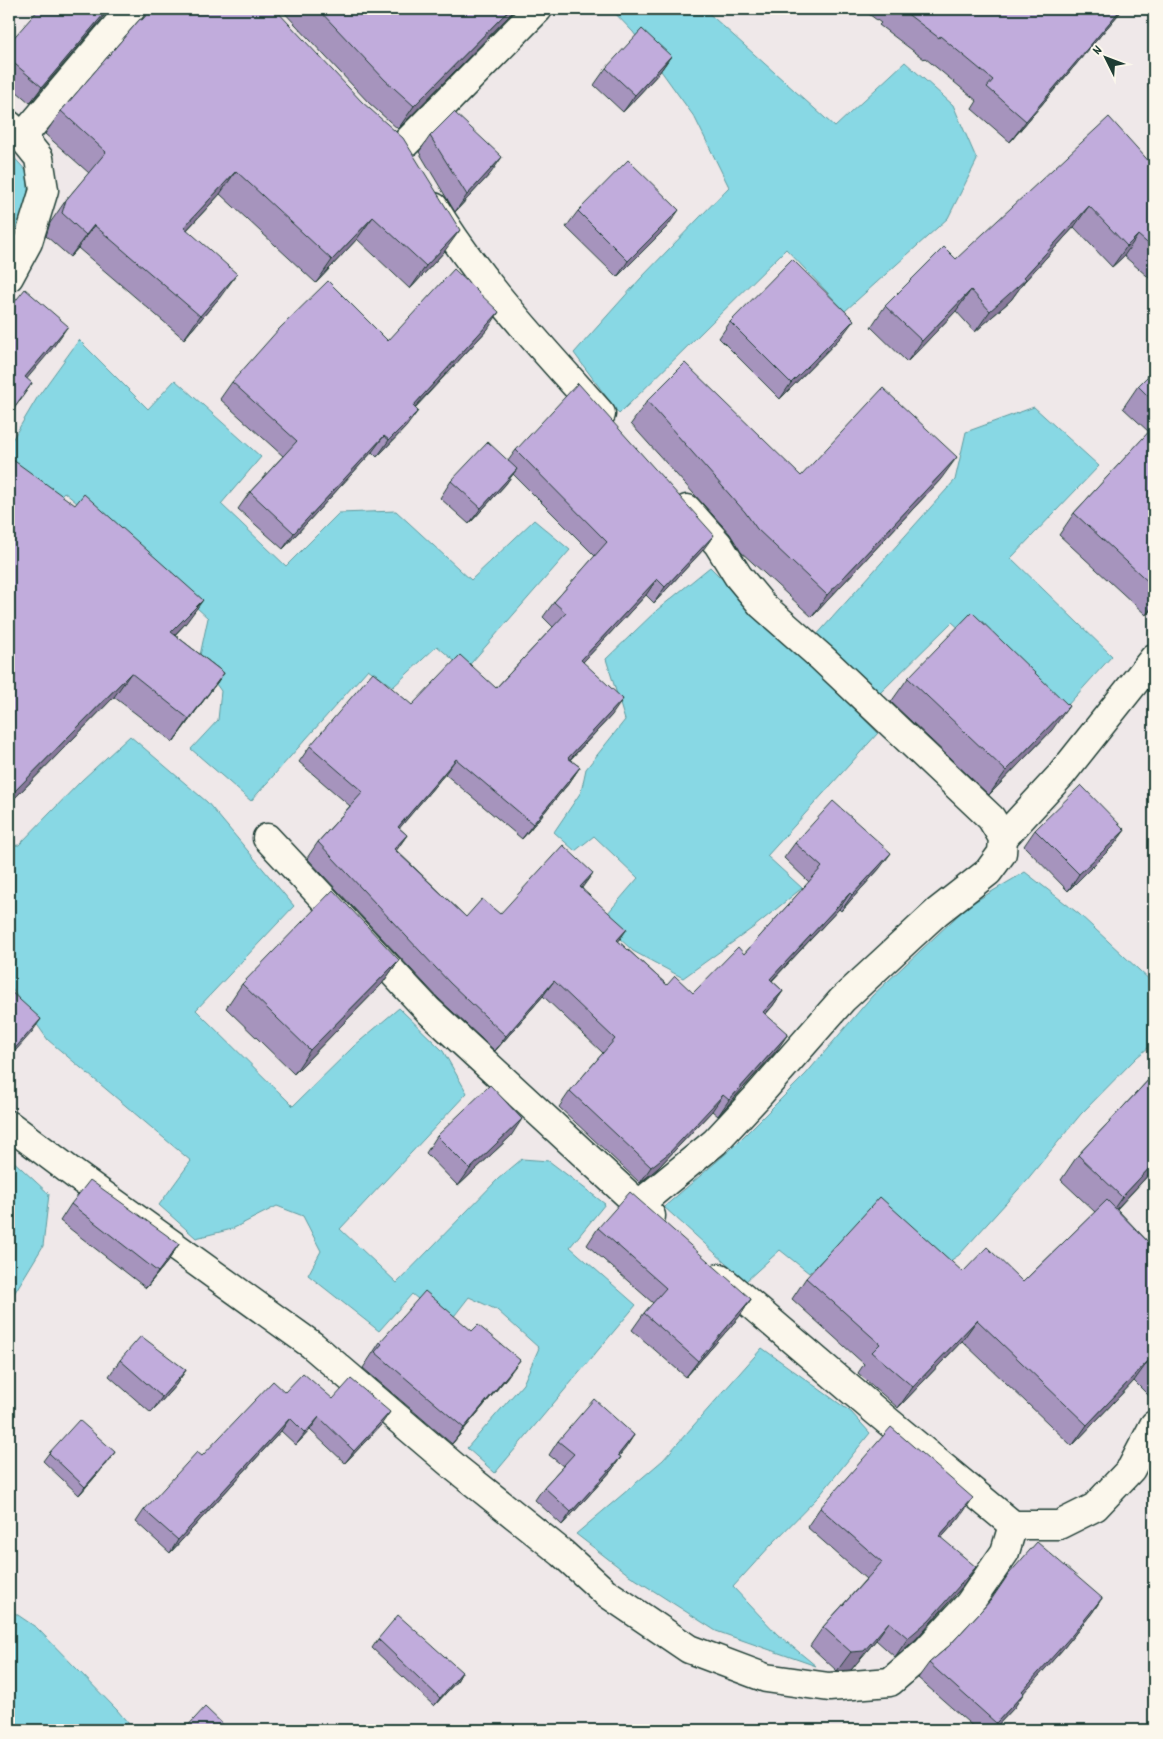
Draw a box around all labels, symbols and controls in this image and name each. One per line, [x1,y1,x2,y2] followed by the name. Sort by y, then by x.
[1080,32,1130,82] north arrow
[1088,41,1108,60] text: N

